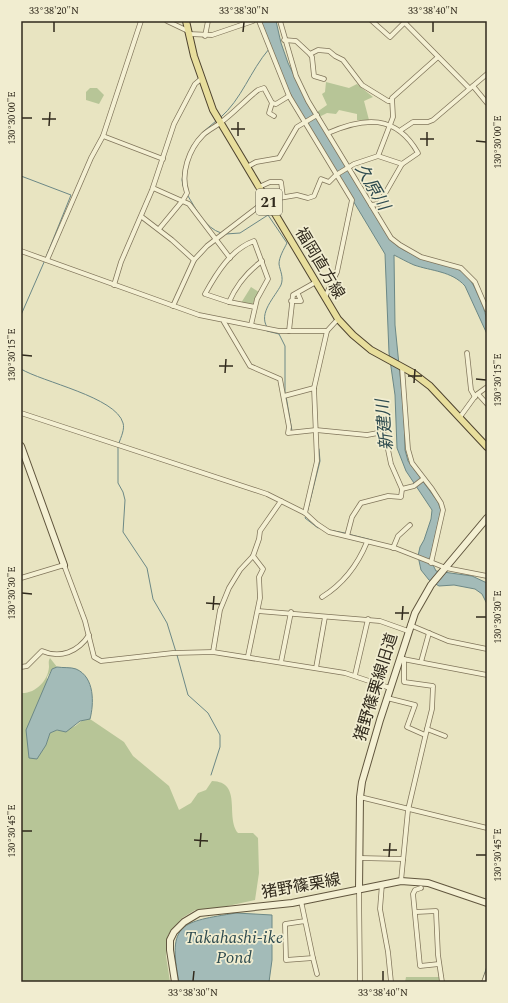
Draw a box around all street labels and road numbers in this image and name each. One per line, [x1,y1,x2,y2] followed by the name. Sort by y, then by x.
[256,189,282,215] road number: 21
[289,223,351,303] street label: 福岡直方線
[348,630,404,744] street label: 猪野篠栗線旧道
[260,867,342,905] street label: 猪野篠栗線

